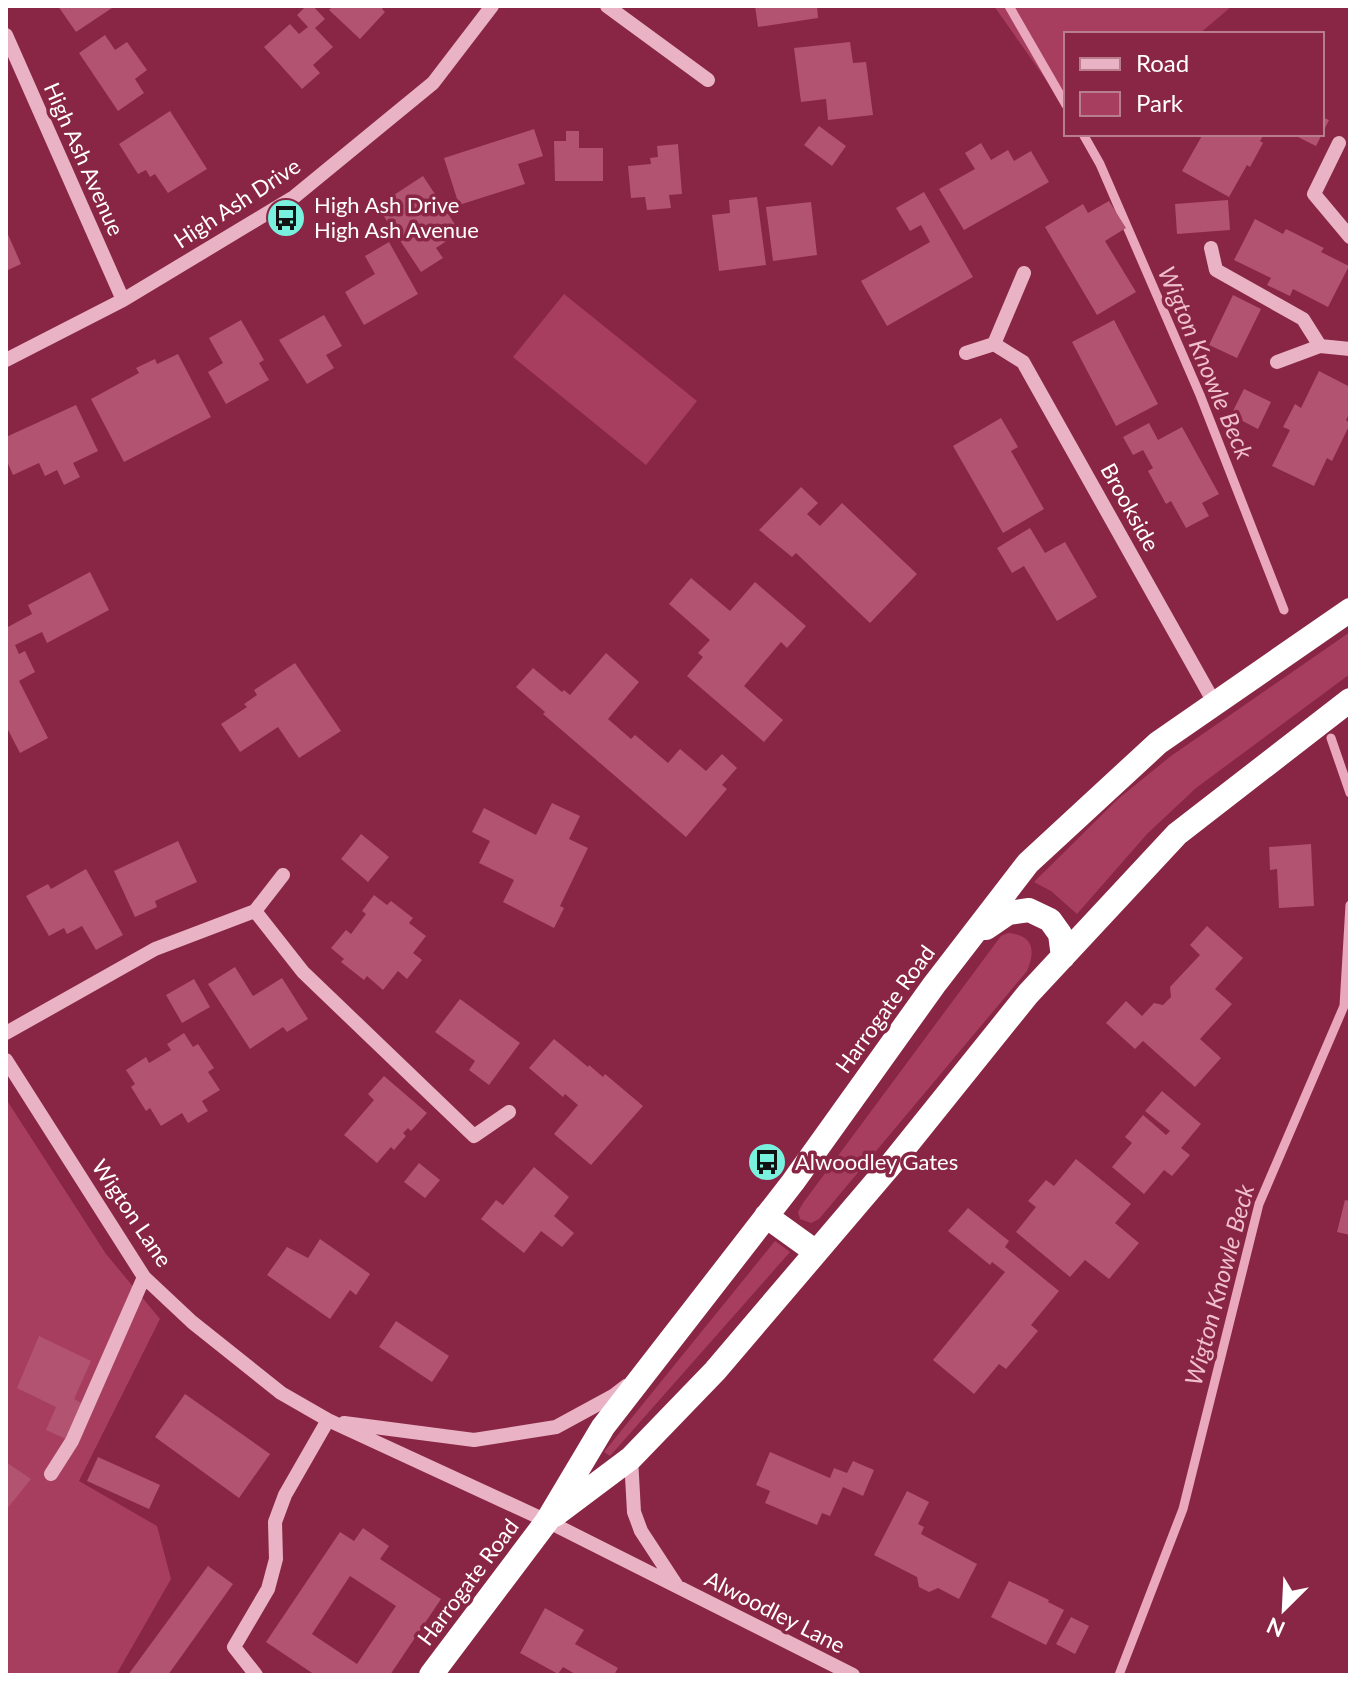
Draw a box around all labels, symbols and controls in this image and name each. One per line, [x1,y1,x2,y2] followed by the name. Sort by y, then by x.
[1064,32,1324,136] legend
[1136,48,1189,77] text: Road
[39,78,130,240] street label: High Ash Avenue
[1136,88,1184,117] text: Park
[168,152,305,253] street label: High Ash Drive
[314,191,479,243] place label: High Ash Drive High Ash Avenue
[265,197,307,239] bus stop icon: High Ash Drive High Ash Avenue
[1153,262,1260,464] water label: Wigton Knowle Beck
[1095,458,1166,555] street label: Brookside
[829,939,940,1078] street label: Harrogate Road
[746,1141,788,1183] bus stop icon: Alwoodley Gates
[795,1148,958,1175] place label: Alwoodley Gates
[87,1154,178,1272] street label: Wigton Lane
[1178,1180,1259,1388] water label: Wigton Knowle Beck
[411,1513,524,1650] street label: Harrogate Road
[701,1565,850,1658] street label: Alwoodley Lane
[1244,1569,1324,1649] north arrow
[1262,1612,1289,1644] text: N

